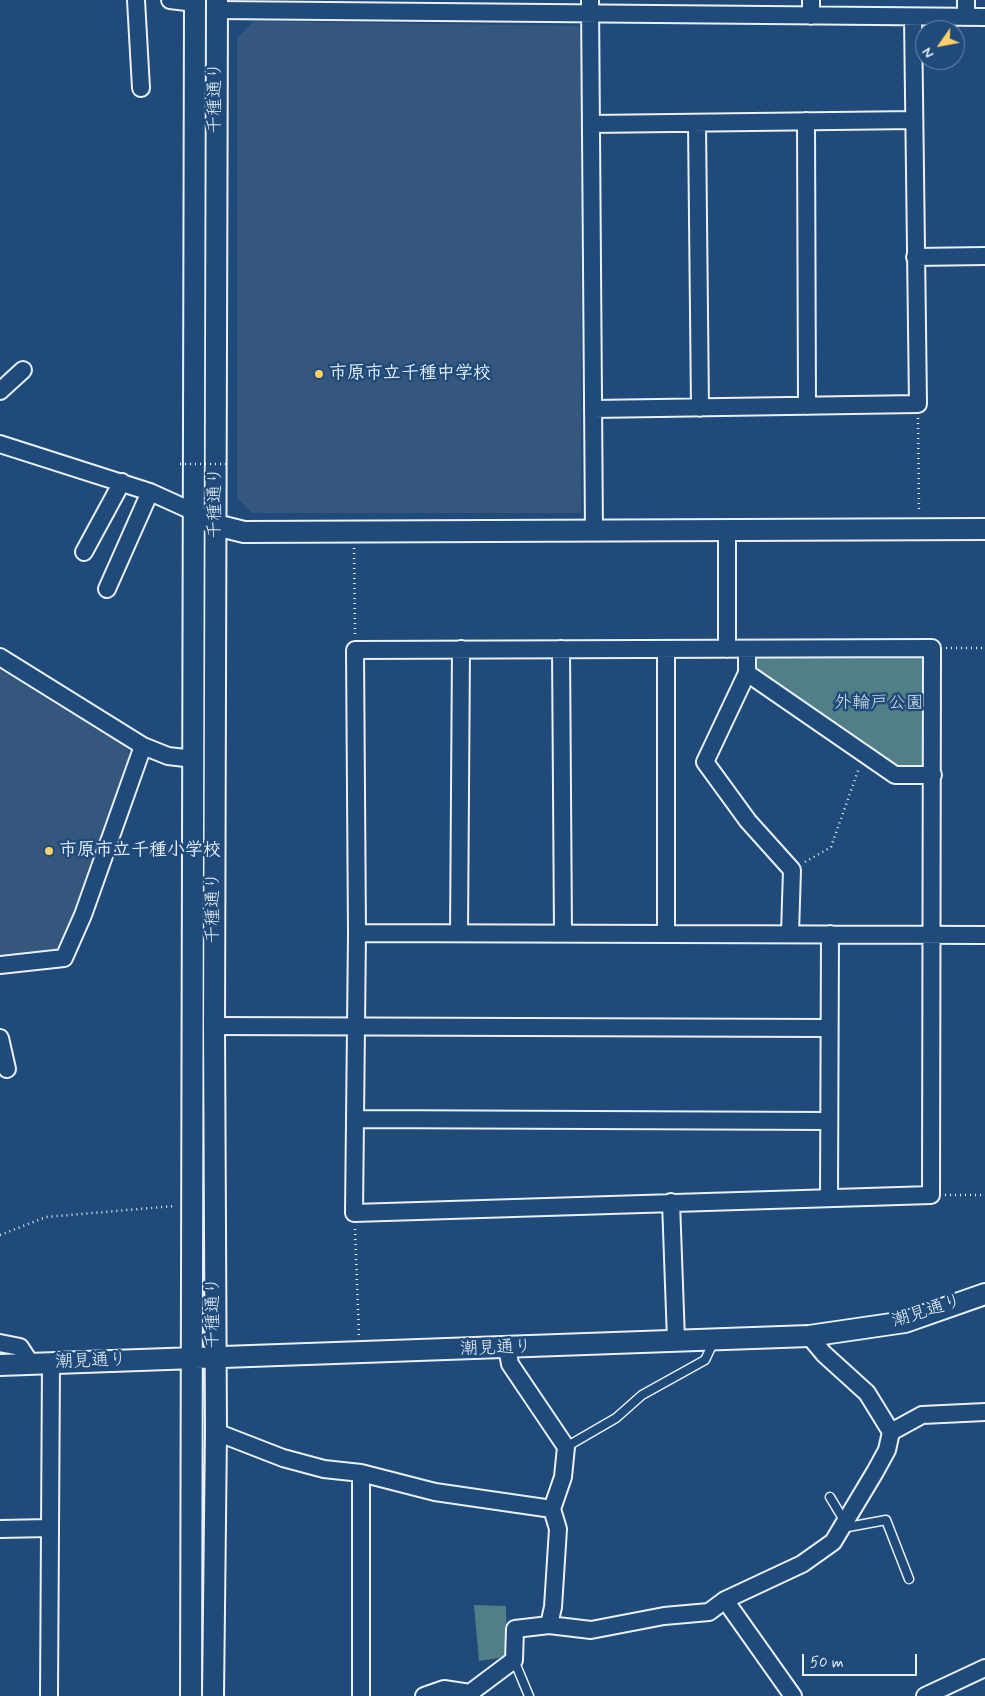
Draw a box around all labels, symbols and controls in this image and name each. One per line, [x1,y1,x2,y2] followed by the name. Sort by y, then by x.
[915,20,965,70] north arrow
[918,44,938,61] text: N
[205,62,227,134] street label: 千種通り
[329,363,491,385] place label: 市原市立千種中学校
[313,368,325,380] marker: 市原市立千種中学校
[205,467,227,539] street label: 千種通り
[834,693,924,715] park label: 外輪戸公園
[59,840,221,862] place label: 市原市立千種小学校
[43,845,55,857] marker: 市原市立千種小学校
[203,872,225,944] street label: 千種通り
[203,1277,225,1349] street label: 千種通り
[889,1291,965,1333] street label: 潮見通り
[460,1337,532,1361] street label: 潮見通り
[55,1350,127,1374] street label: 潮見通り
[805,1644,920,1676] scale bar
[810,1653,844,1673] text: 50 m

